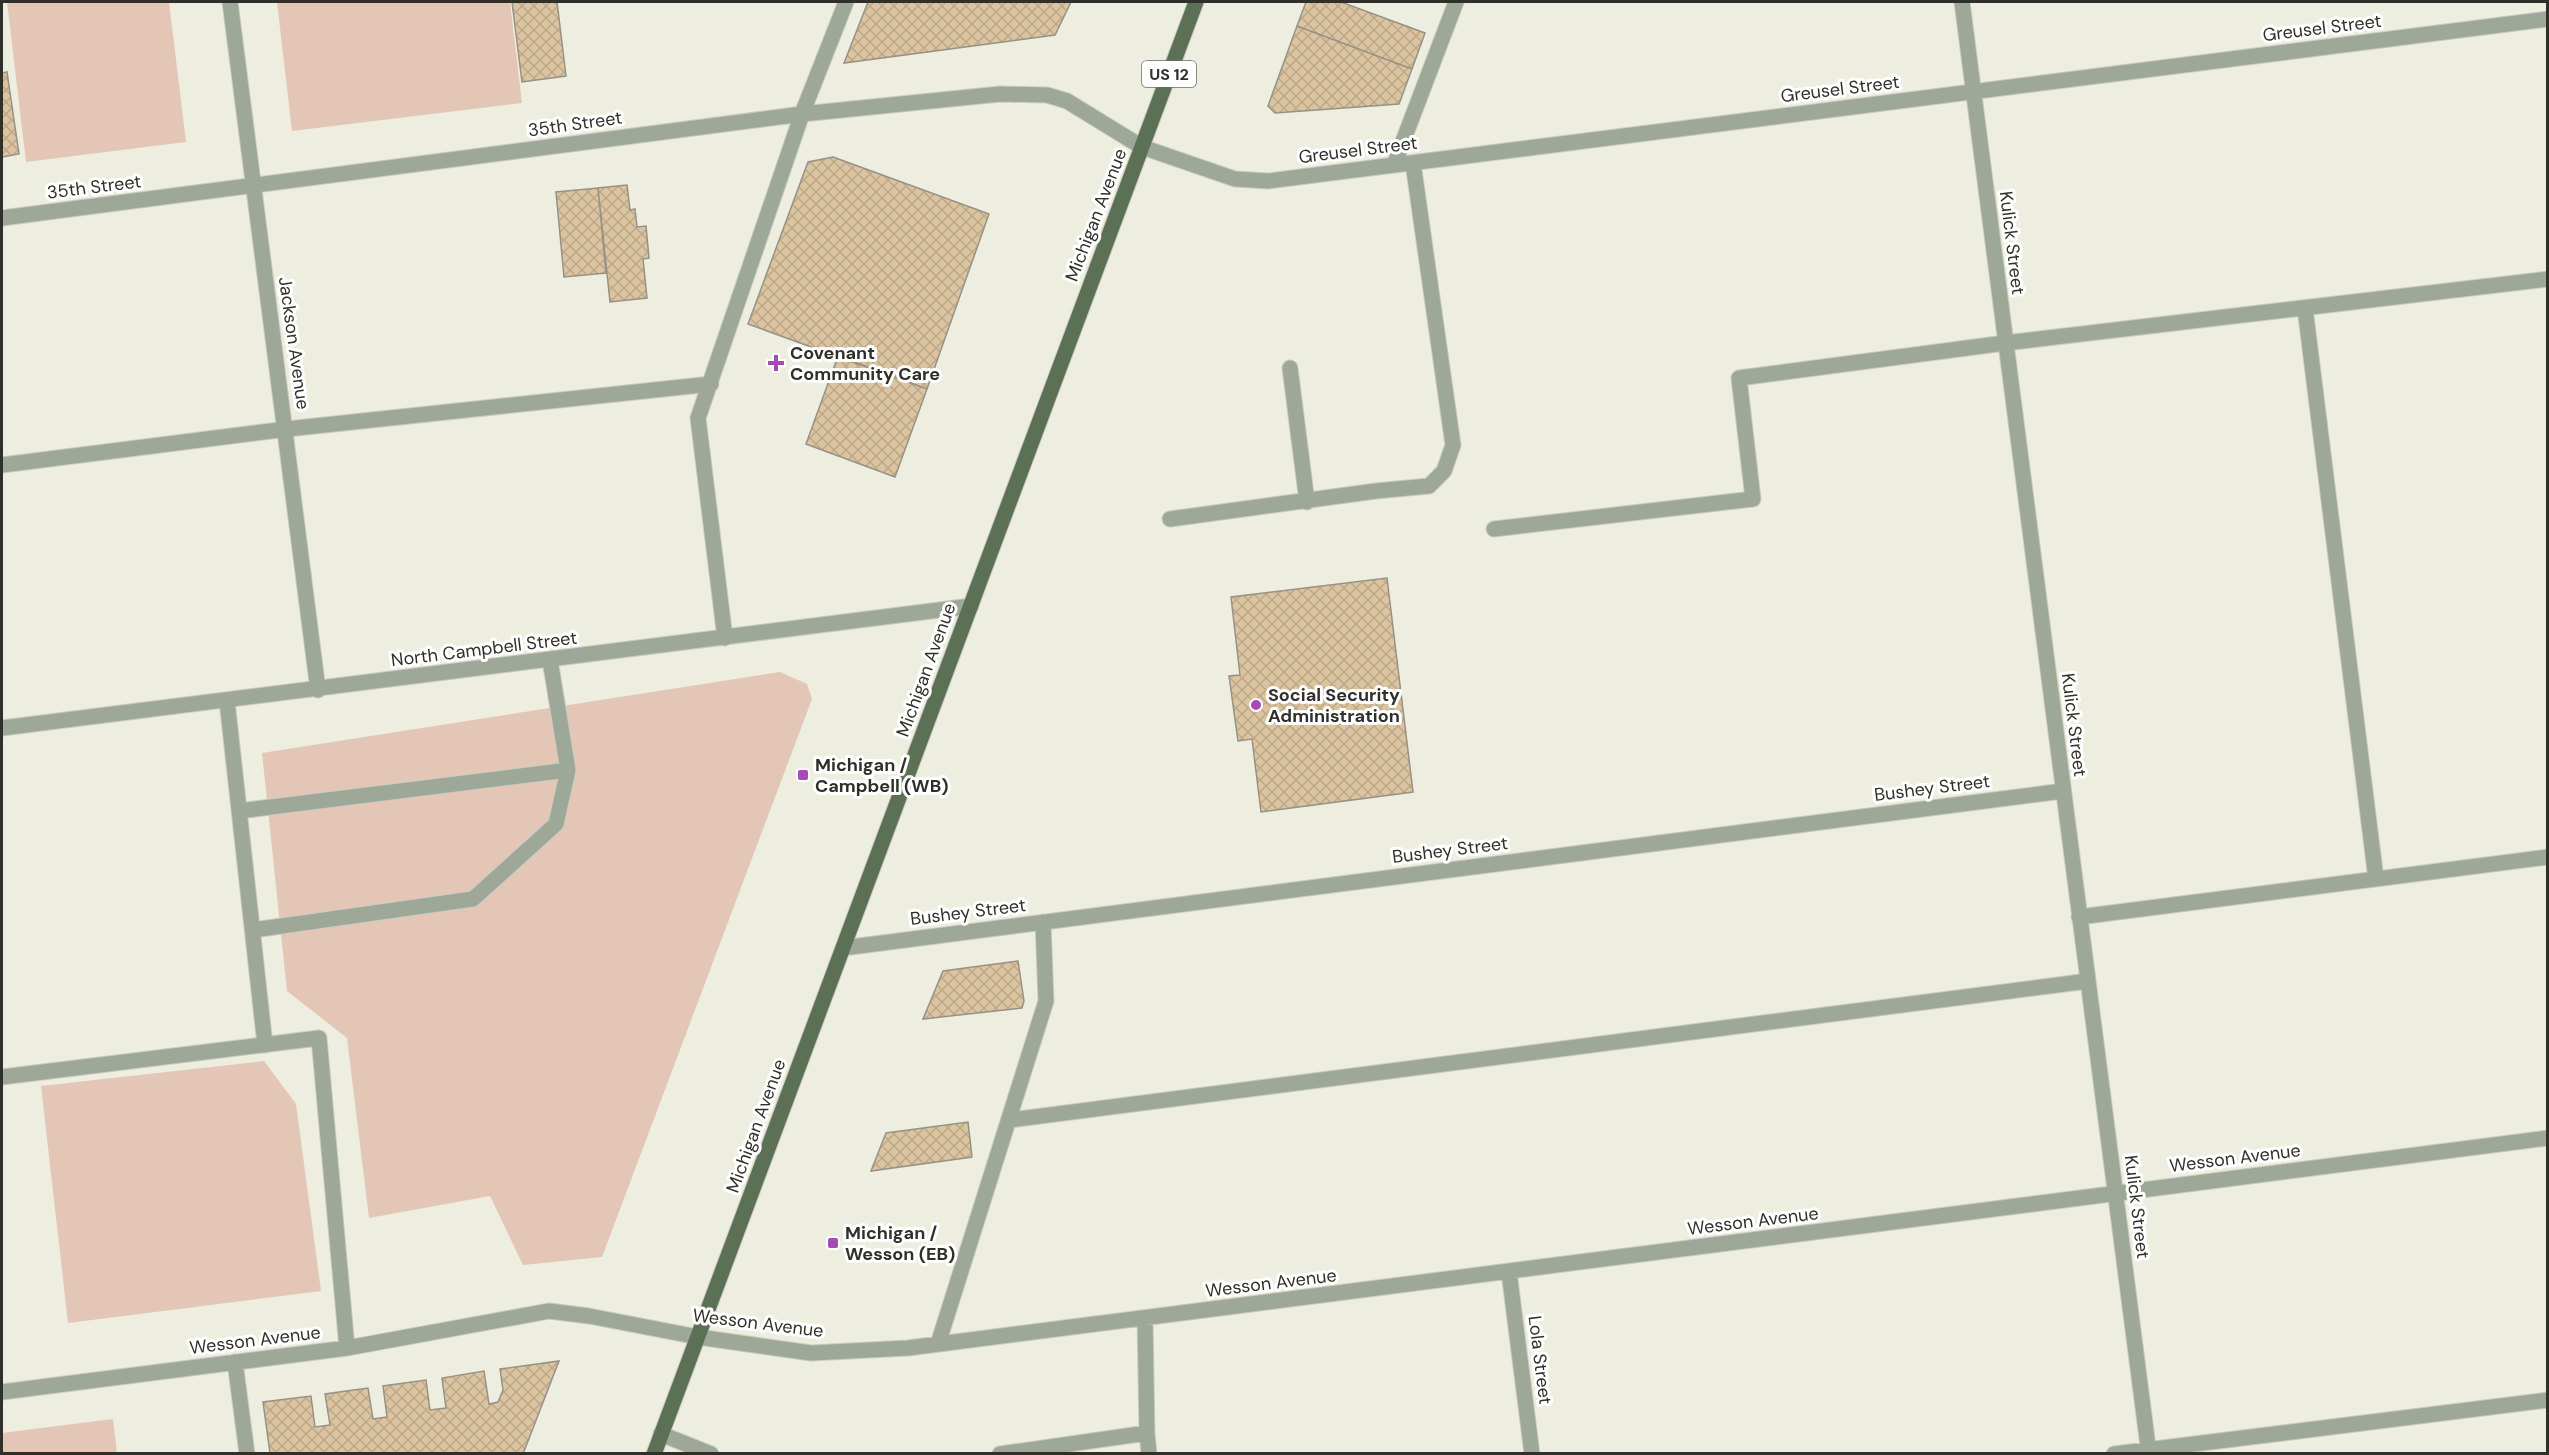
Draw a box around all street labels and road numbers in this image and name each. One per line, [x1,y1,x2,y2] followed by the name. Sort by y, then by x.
[2261,9,2383,47] street label: Greusel Street
[1142,61,1196,87] road number: US 12
[1779,70,1901,108] street label: Greusel Street
[526,106,624,142] street label: 35th Street
[1297,131,1419,169] street label: Greusel Street
[1060,145,1132,285] street label: Michigan Avenue
[45,169,143,205] street label: 35th Street
[1994,190,2030,296] street label: Kulick Street
[273,275,315,411] street label: Jackson Avenue
[891,600,961,740] street label: Michigan Avenue
[390,626,578,672] street label: North Campbell Street
[2056,672,2092,778] street label: Kulick Street
[1873,769,1991,807] street label: Bushey Street
[1391,831,1509,869] street label: Bushey Street
[909,893,1027,931] street label: Bushey Street
[721,1056,791,1196] street label: Michigan Avenue
[2168,1138,2302,1178] street label: Wesson Avenue
[2119,1154,2155,1260] street label: Kulick Street
[1686,1201,1820,1241] street label: Wesson Avenue
[1204,1263,1338,1303] street label: Wesson Avenue
[691,1303,825,1343] street label: Wesson Avenue
[1523,1314,1557,1406] street label: Lola Street
[188,1320,322,1360] street label: Wesson Avenue

